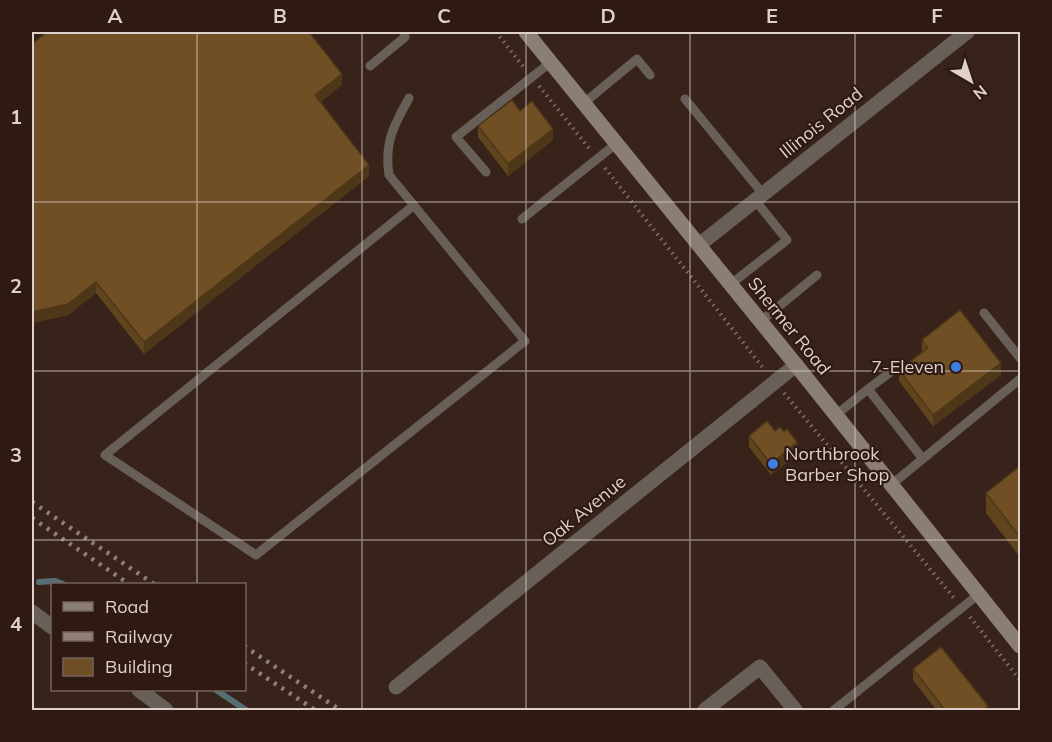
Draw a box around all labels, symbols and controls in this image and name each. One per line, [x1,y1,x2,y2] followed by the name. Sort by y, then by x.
[108,3,123,28] text: A
[273,3,287,28] text: B
[437,3,451,28] text: C
[600,3,616,28] text: D
[766,3,778,28] text: E
[931,3,943,28] text: F
[941,51,1001,111] north arrow
[969,81,991,104] text: N
[774,82,867,163] street label: Illinois Road
[10,104,22,129] text: 1
[743,272,836,379] street label: Shermer Road
[10,273,22,298] text: 2
[871,355,944,378] place label: 7-Eleven
[949,360,963,374] marker: 7-Eleven
[10,442,22,467] text: 3
[785,442,889,486] place label: Northbrook Barber Shop
[766,457,780,471] marker: Northbrook Barber Shop
[537,470,630,551] street label: Oak Avenue
[51,583,246,691] legend
[105,595,149,618] text: Road
[10,611,22,636] text: 4
[105,625,173,648] text: Railway
[105,655,173,678] text: Building

